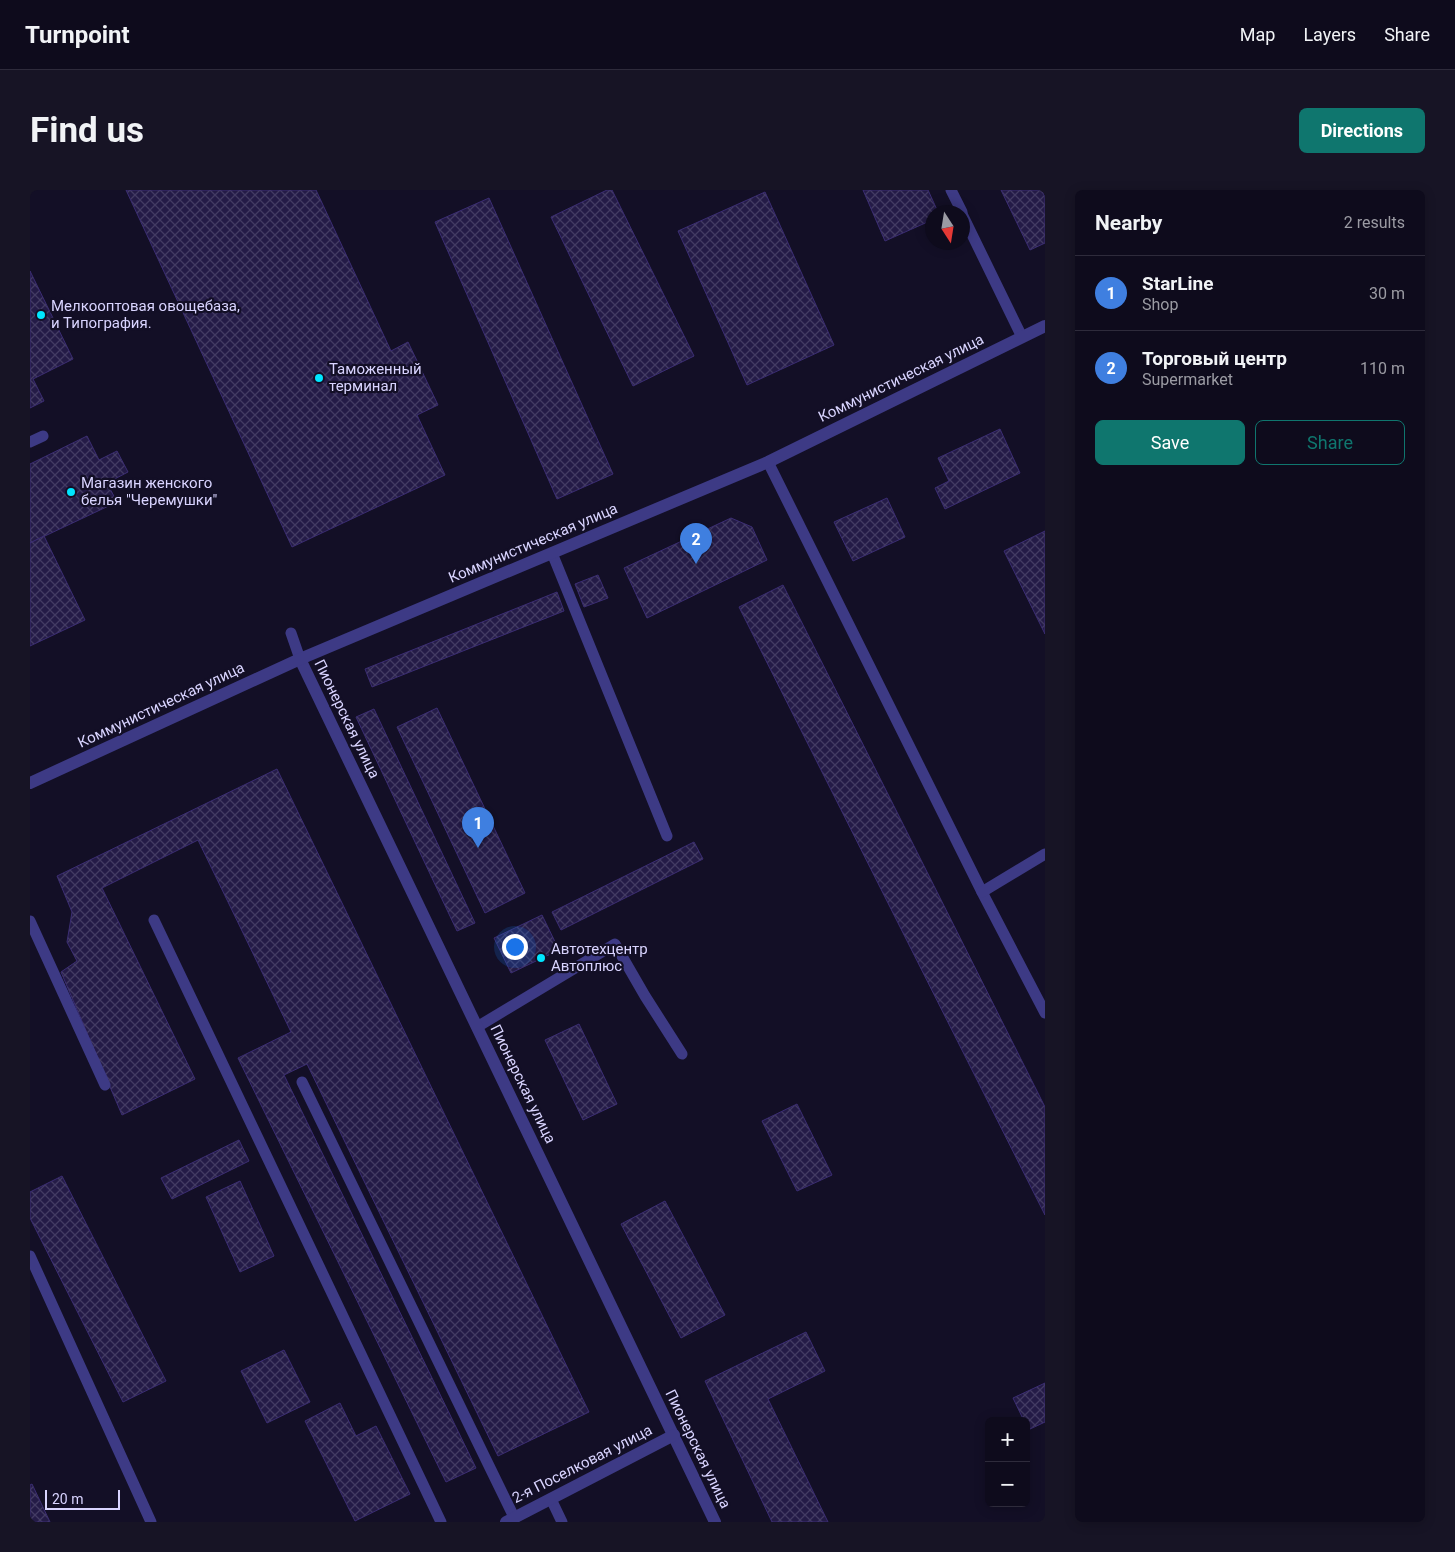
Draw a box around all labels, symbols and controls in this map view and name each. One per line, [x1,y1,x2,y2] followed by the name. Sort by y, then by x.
[25,21,130,49] text: Turnpoint
[1240,24,1275,45] text: Map
[1303,24,1356,45] text: Layers
[1384,24,1430,45] text: Share
[1299,108,1425,153] button: Directions
[30,110,144,151] text: Find us
[925,205,970,250] north arrow
[1095,211,1162,235] text: Nearby
[1344,213,1405,232] text: 2 results
[1142,272,1213,295] text: StarLine
[1106,284,1116,303] text: 1
[1369,284,1405,303] text: 30 m
[1142,295,1178,314] text: Shop
[51,297,240,332] place label: Мелкооптовая овощебаза, и Типография.
[35,309,47,321] marker: Мелкооптовая овощебаза, и Типография.
[815,330,987,426] street label: Коммунистическая улица
[1142,347,1287,370] text: Торговый центр
[1106,359,1116,378] text: 2
[1360,359,1405,378] text: 110 m
[329,360,422,395] place label: Таможенный терминал
[1142,370,1233,389] text: Supermarket
[313,372,325,384] marker: Таможенный терминал
[1095,420,1245,465] button: Save
[1255,420,1405,465] button: Share
[81,474,218,509] place label: Магазин женского белья "Черемушки"
[65,486,77,498] marker: Магазин женского белья "Черемушки"
[446,499,620,587] street label: Коммунистическая улица
[680,523,712,564] pin: 2
[310,657,384,781] street label: Пионерская улица
[75,658,247,752] street label: Коммунистическая улица
[462,807,494,848] pin: 1
[502,934,528,960] your location
[551,940,648,975] place label: Автотехцентр Автоплюс
[535,952,547,964] marker: Автотехцентр Автоплюс
[486,1022,560,1146] street label: Пионерская улица
[661,1387,735,1511] street label: Пионерская улица
[985,1417,1030,1507] map controls
[985,1417,1030,1462] button: +
[509,1421,655,1507] street label: 2-я Поселковая улица
[985,1462,1030,1507] button: −
[45,1487,120,1510] scale bar
[52,1491,84,1507] text: 20 m

